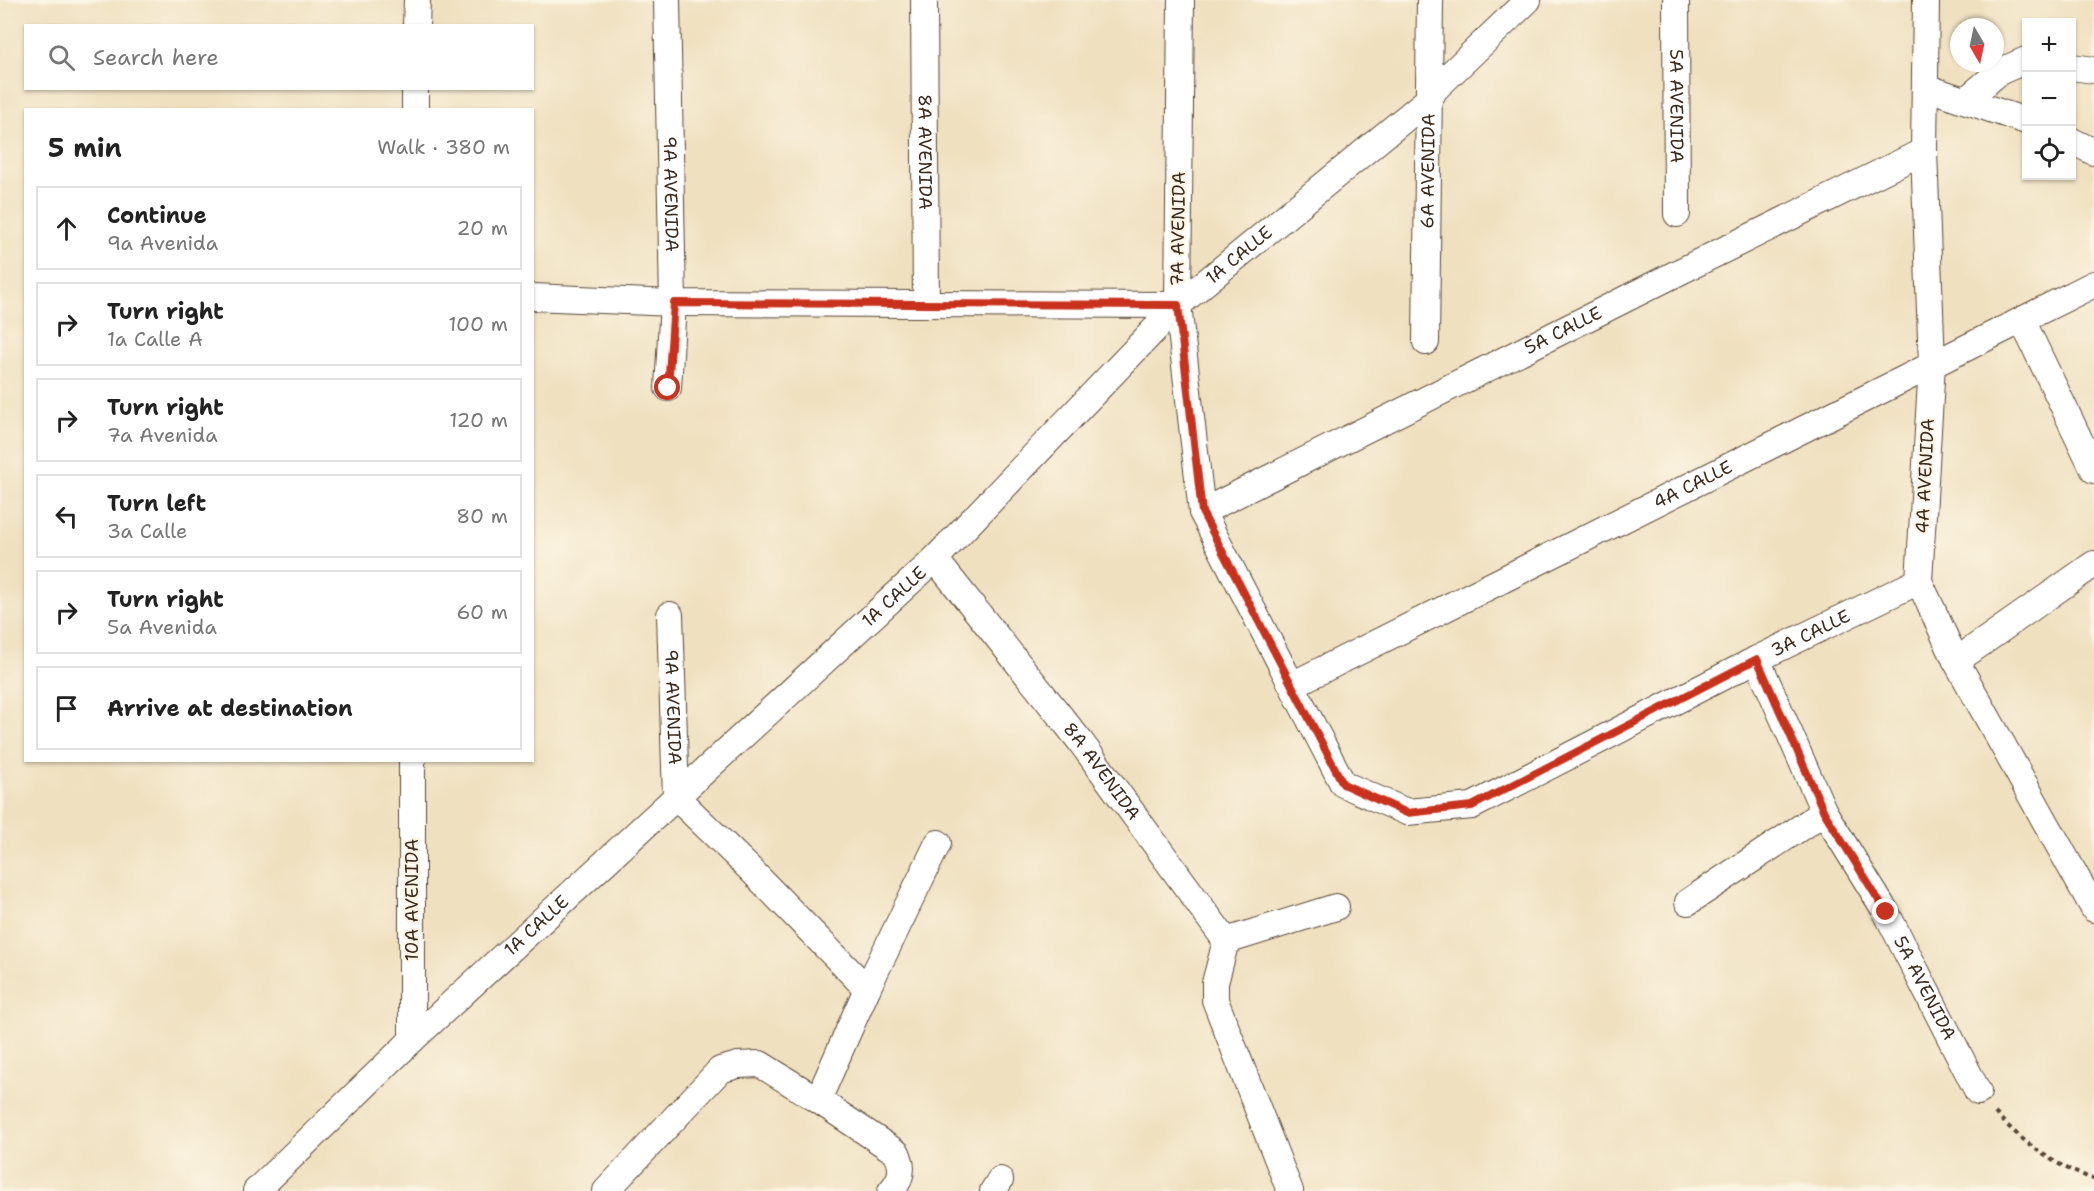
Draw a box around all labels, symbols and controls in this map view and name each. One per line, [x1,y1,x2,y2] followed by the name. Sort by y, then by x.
[1950,18,2004,72] north arrow
[2022,18,2076,180] map controls
[2022,18,2076,72] button: +
[24,24,534,90] search box
[45,41,78,74] icon: search
[93,43,219,72] text: Search here
[1664,49,1689,163] street label: 5A AVENIDA
[2022,72,2076,126] button: −
[913,94,937,210] street label: 8A AVENIDA
[1415,113,1441,229] street label: 6A AVENIDA
[2022,126,2076,180] button: locate
[48,130,122,165] text: 5 min
[377,134,510,160] text: Walk · 380 m
[658,136,684,252] street label: 9A AVENIDA
[1165,171,1191,287] street label: 7A AVENIDA
[107,201,207,230] text: Continue
[50,212,83,245] icon: ahead
[457,215,508,241] text: 20 m
[1200,220,1277,290] street label: 1A CALLE
[107,230,218,256] text: 9a Avenida
[107,297,224,326] text: Turn right
[1520,301,1606,360] street label: 5A CALLE
[50,308,83,341] icon: right
[448,311,508,337] text: 100 m
[107,326,203,352] text: 1a Calle A
[654,374,680,400] route start
[107,393,224,422] text: Turn right
[50,404,83,437] icon: right
[449,407,508,433] text: 120 m
[1910,418,1940,534] street label: 4A AVENIDA
[107,422,218,448] text: 7a Avenida
[1649,455,1736,514] street label: 4A CALLE
[107,489,206,518] text: Turn left
[50,500,83,533] icon: left
[456,503,508,529] text: 80 m
[107,518,187,544] text: 3a Calle
[857,561,931,632] street label: 1A CALLE
[107,585,224,614] text: Turn right
[50,596,83,629] icon: right
[456,599,508,625] text: 60 m
[1767,604,1854,662] street label: 3A CALLE
[107,614,217,640] text: 5a Avenida
[659,649,687,765] street label: 9A AVENIDA
[50,692,83,725] icon: arrive
[107,694,353,723] text: Arrive at destination
[1058,717,1146,825] street label: 8A AVENIDA
[400,839,424,961] street label: 10A AVENIDA
[499,890,574,961] street label: 1A CALLE
[1872,898,1898,924] route end
[1888,932,1961,1044] street label: 5A AVENIDA

